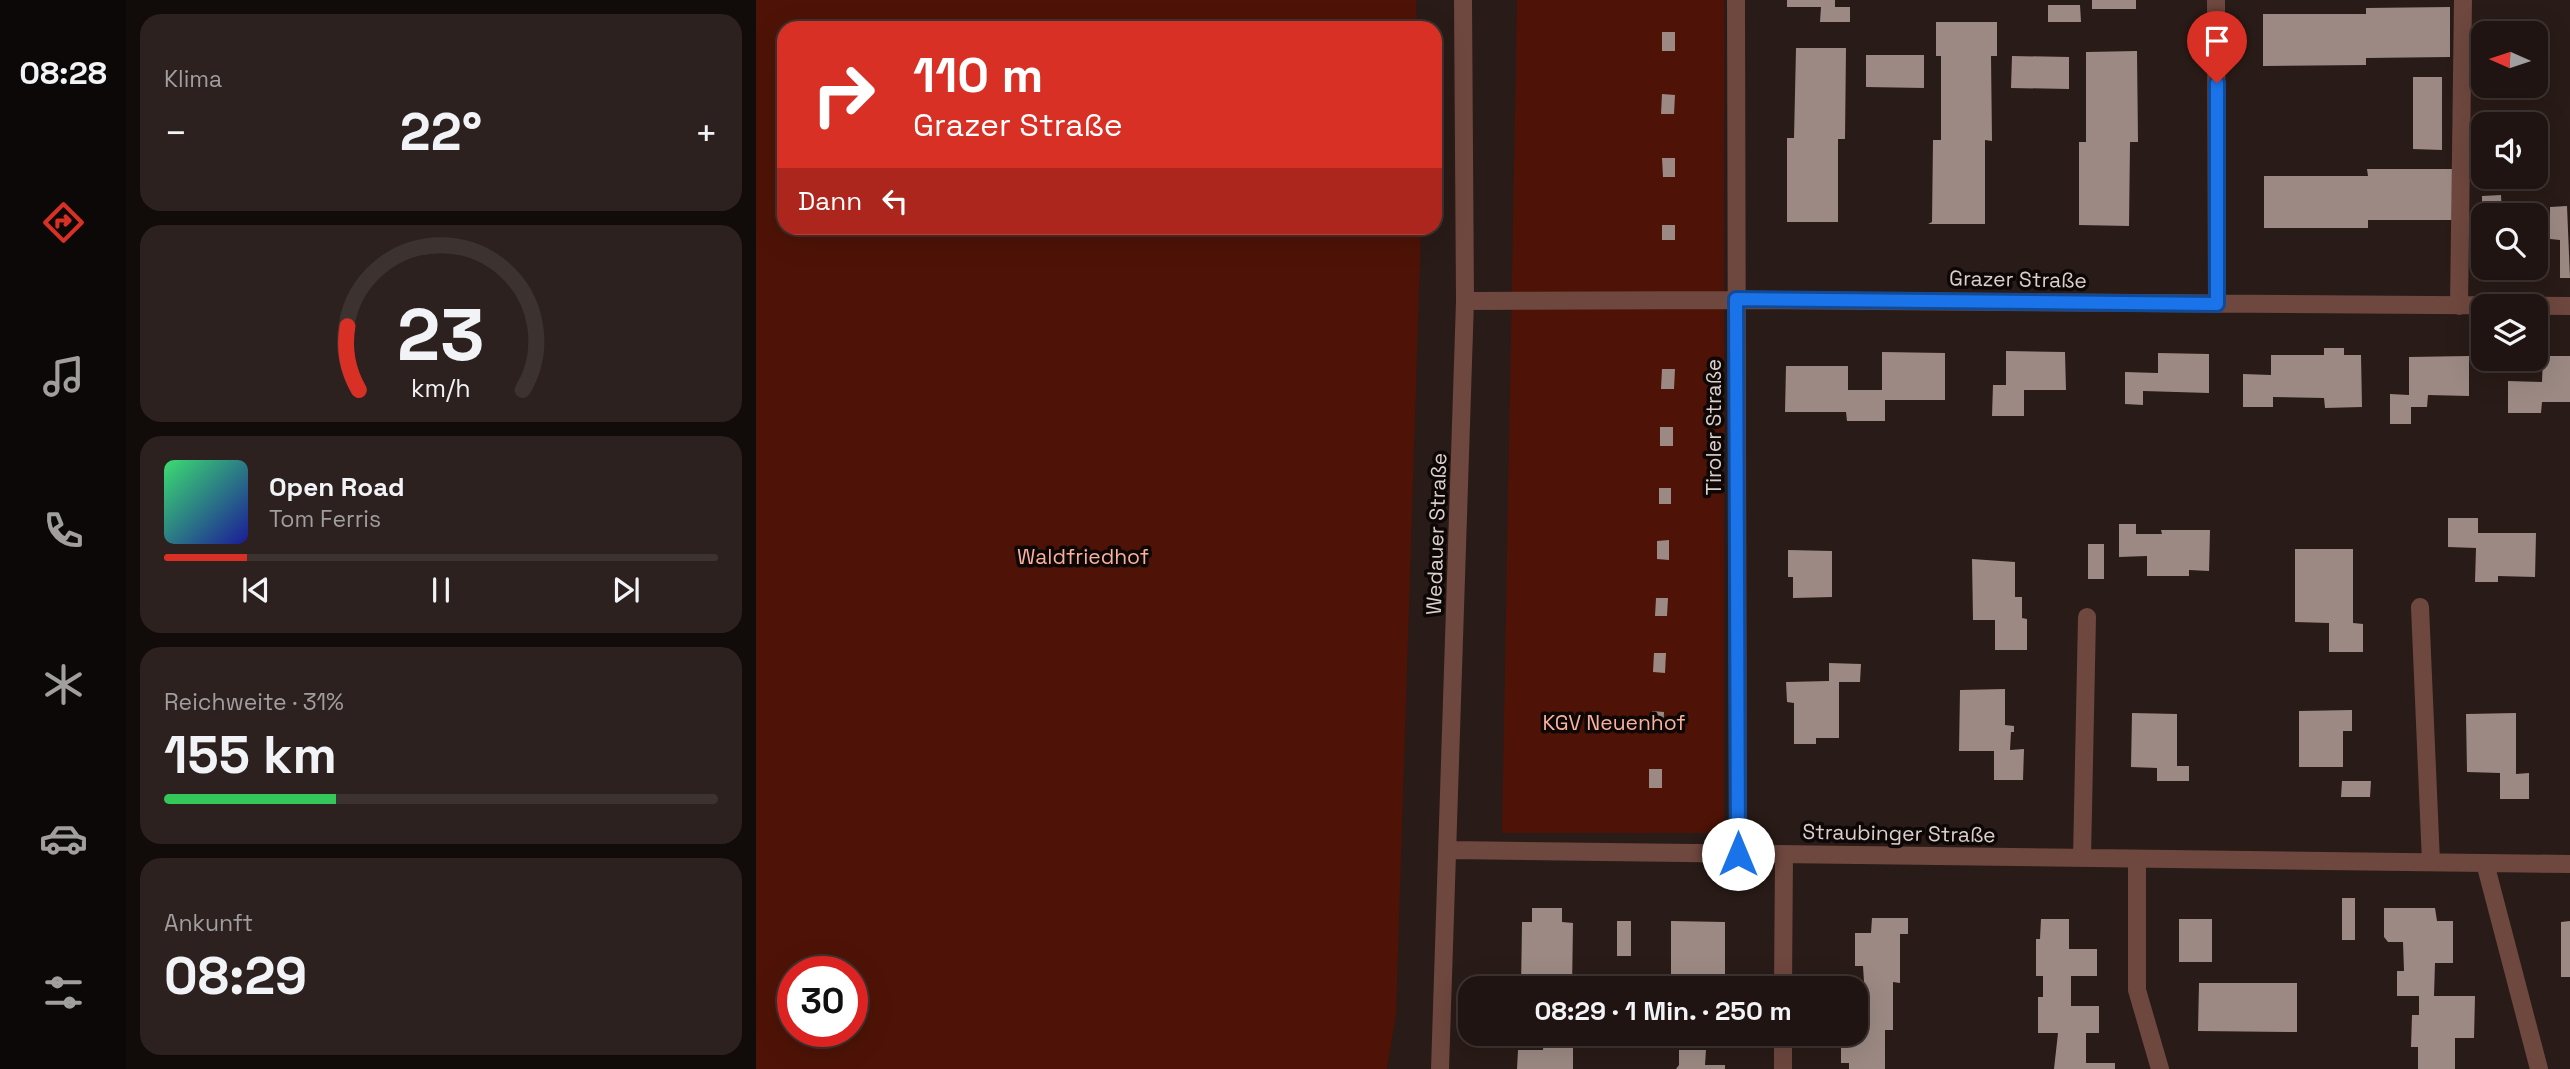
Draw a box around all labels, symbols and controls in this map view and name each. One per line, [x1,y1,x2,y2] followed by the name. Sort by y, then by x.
[2187,11,2247,83] pin
[2471,21,2548,98] north arrow
[2471,21,2548,371] map controls
[2198,22,2236,60] icon: arrive
[913,44,1043,106] text: 110 m
[798,49,889,140] icon: right
[19,53,107,93] text: 08:28
[164,64,222,94] text: Klima
[400,99,482,165] text: 22°
[913,105,1123,145] text: Grazer Straße
[164,109,188,157] text: −
[694,109,718,157] text: +
[2471,112,2548,189] button: sound
[876,182,914,220] icon: left
[798,184,862,218] text: Dann
[39,198,88,247] icon: directions
[2471,203,2548,280] button: search
[1949,264,2087,294] street label: Grazer Straße
[397,288,485,381] text: 23
[2471,294,2548,371] button: layers
[39,352,88,401] icon: music
[1700,359,1727,495] street label: Tiroler Straße
[411,371,471,403] text: km/h
[1420,452,1452,616] street label: Wedauer Straße
[269,470,405,504] text: Open Road
[269,504,381,534] text: Tom Ferris
[39,506,88,555] icon: phone
[1017,543,1149,570] park label: Waldfriedhof
[237,571,275,609] icon: previous
[422,571,460,609] icon: pause
[607,571,645,609] icon: next
[39,660,88,709] icon: climate
[164,687,344,717] text: Reichweite · 31%
[1542,709,1686,736] park label: KGV Neuenhof
[164,722,337,788] text: 155 km
[39,814,88,863] icon: car
[1701,817,1775,891] position arrow
[1802,818,1996,848] street label: Straubinger Straße
[164,908,253,938] text: Ankunft
[164,943,307,1009] text: 08:29
[777,956,868,1047] speed limit sign: 30
[39,968,88,1017] icon: filters
[1534,994,1792,1028] text: 08:29 · 1 Min. · 250 m

